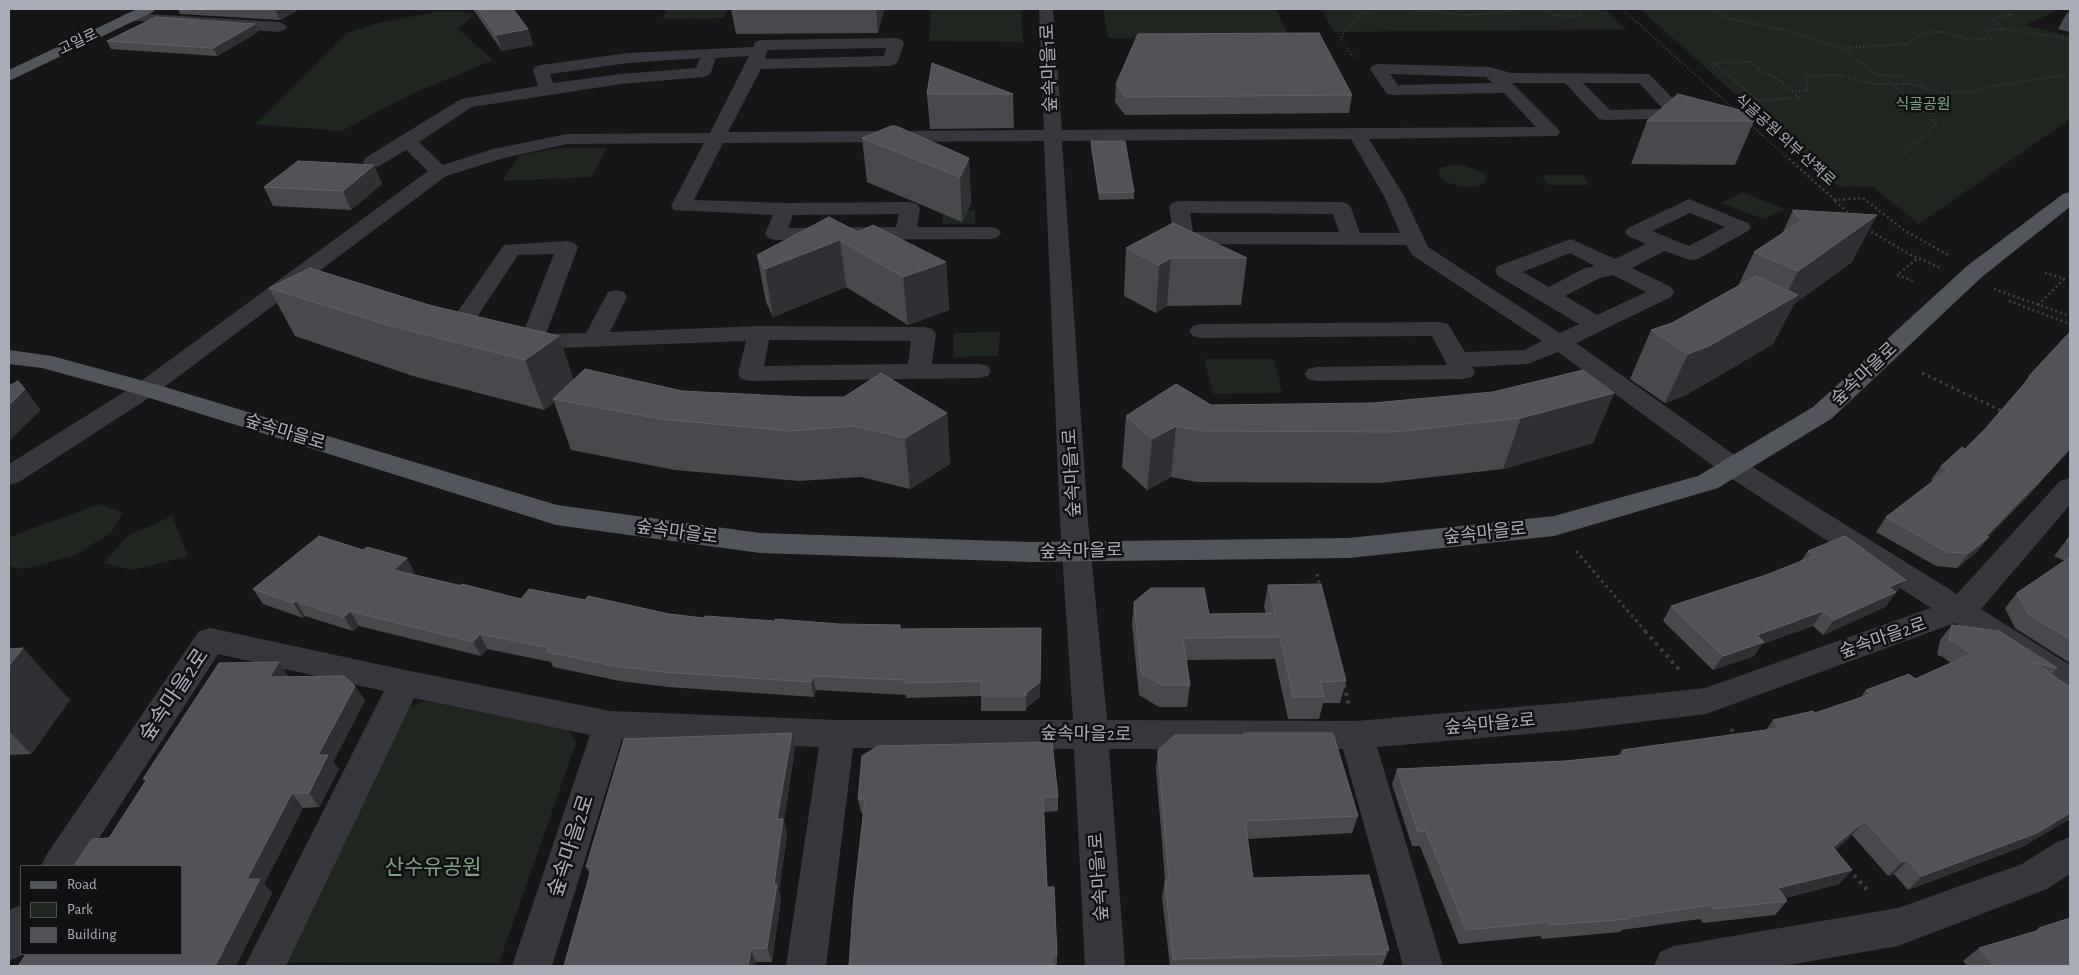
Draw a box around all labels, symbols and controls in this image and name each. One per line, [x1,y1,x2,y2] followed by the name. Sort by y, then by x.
[1037,23,1061,113] street label: 숲속마을1로
[55,25,101,59] street label: 고일로
[1731,90,1839,190] street label: 식골공원 외부 산책로
[1895,95,1951,113] park label: 식골공원
[1826,338,1902,410] street label: 숲속마을로
[242,410,328,454] street label: 숲속마을로
[1059,428,1085,518] street label: 숲속마을1로
[634,516,720,548] street label: 숲속마을로
[1443,518,1527,548] street label: 숲속마을로
[1039,539,1123,563] street label: 숲속마을로
[1836,613,1930,663] street label: 숲속마을2로
[134,644,214,746] street label: 숲속마을2로
[1444,709,1536,739] street label: 숲속마을2로
[1040,722,1132,746] street label: 숲속마을2로
[543,792,599,900] street label: 숲속마을2로
[1085,832,1113,922] street label: 숲속마을1로
[385,855,481,881] park label: 산수유공원
[20,865,182,955] legend
[67,877,97,892] text: Road
[67,902,93,917] text: Park
[67,927,117,942] text: Building

